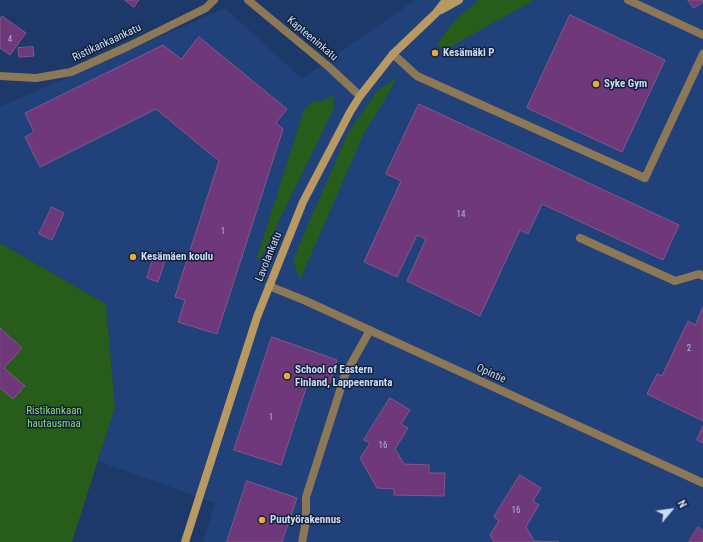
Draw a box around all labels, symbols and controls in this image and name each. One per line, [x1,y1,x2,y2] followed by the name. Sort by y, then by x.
[284,14,340,64] street label: Kapteeninkatu
[71,21,143,65] street label: Ristikankaankatu
[8,35,12,45] house number: 4
[443,46,495,60] place label: Kesämäki P
[430,48,440,58] marker: Kesämäki P
[604,77,647,91] place label: Syke Gym
[591,79,601,89] marker: Syke Gym
[457,210,465,220] house number: 14
[221,227,225,237] house number: 1
[253,230,285,284] street label: Lavolankatu
[141,250,213,264] place label: Kesämäen koulu
[128,252,138,262] marker: Kesämäen koulu
[687,344,691,354] house number: 2
[474,362,508,386] street label: Opintie
[295,363,392,389] place label: School of Eastern Finland, Lappeenranta
[282,371,292,381] marker: School of Eastern Finland, Lappeenranta
[26,404,82,430] park label: Ristikankaan hautausmaa
[269,413,273,423] house number: 1
[379,441,387,451] house number: 16
[651,490,691,530] north arrow
[675,498,689,510] text: N
[512,506,520,516] house number: 16
[270,513,341,527] place label: Puutyörakennus
[257,515,267,525] marker: Puutyörakennus

